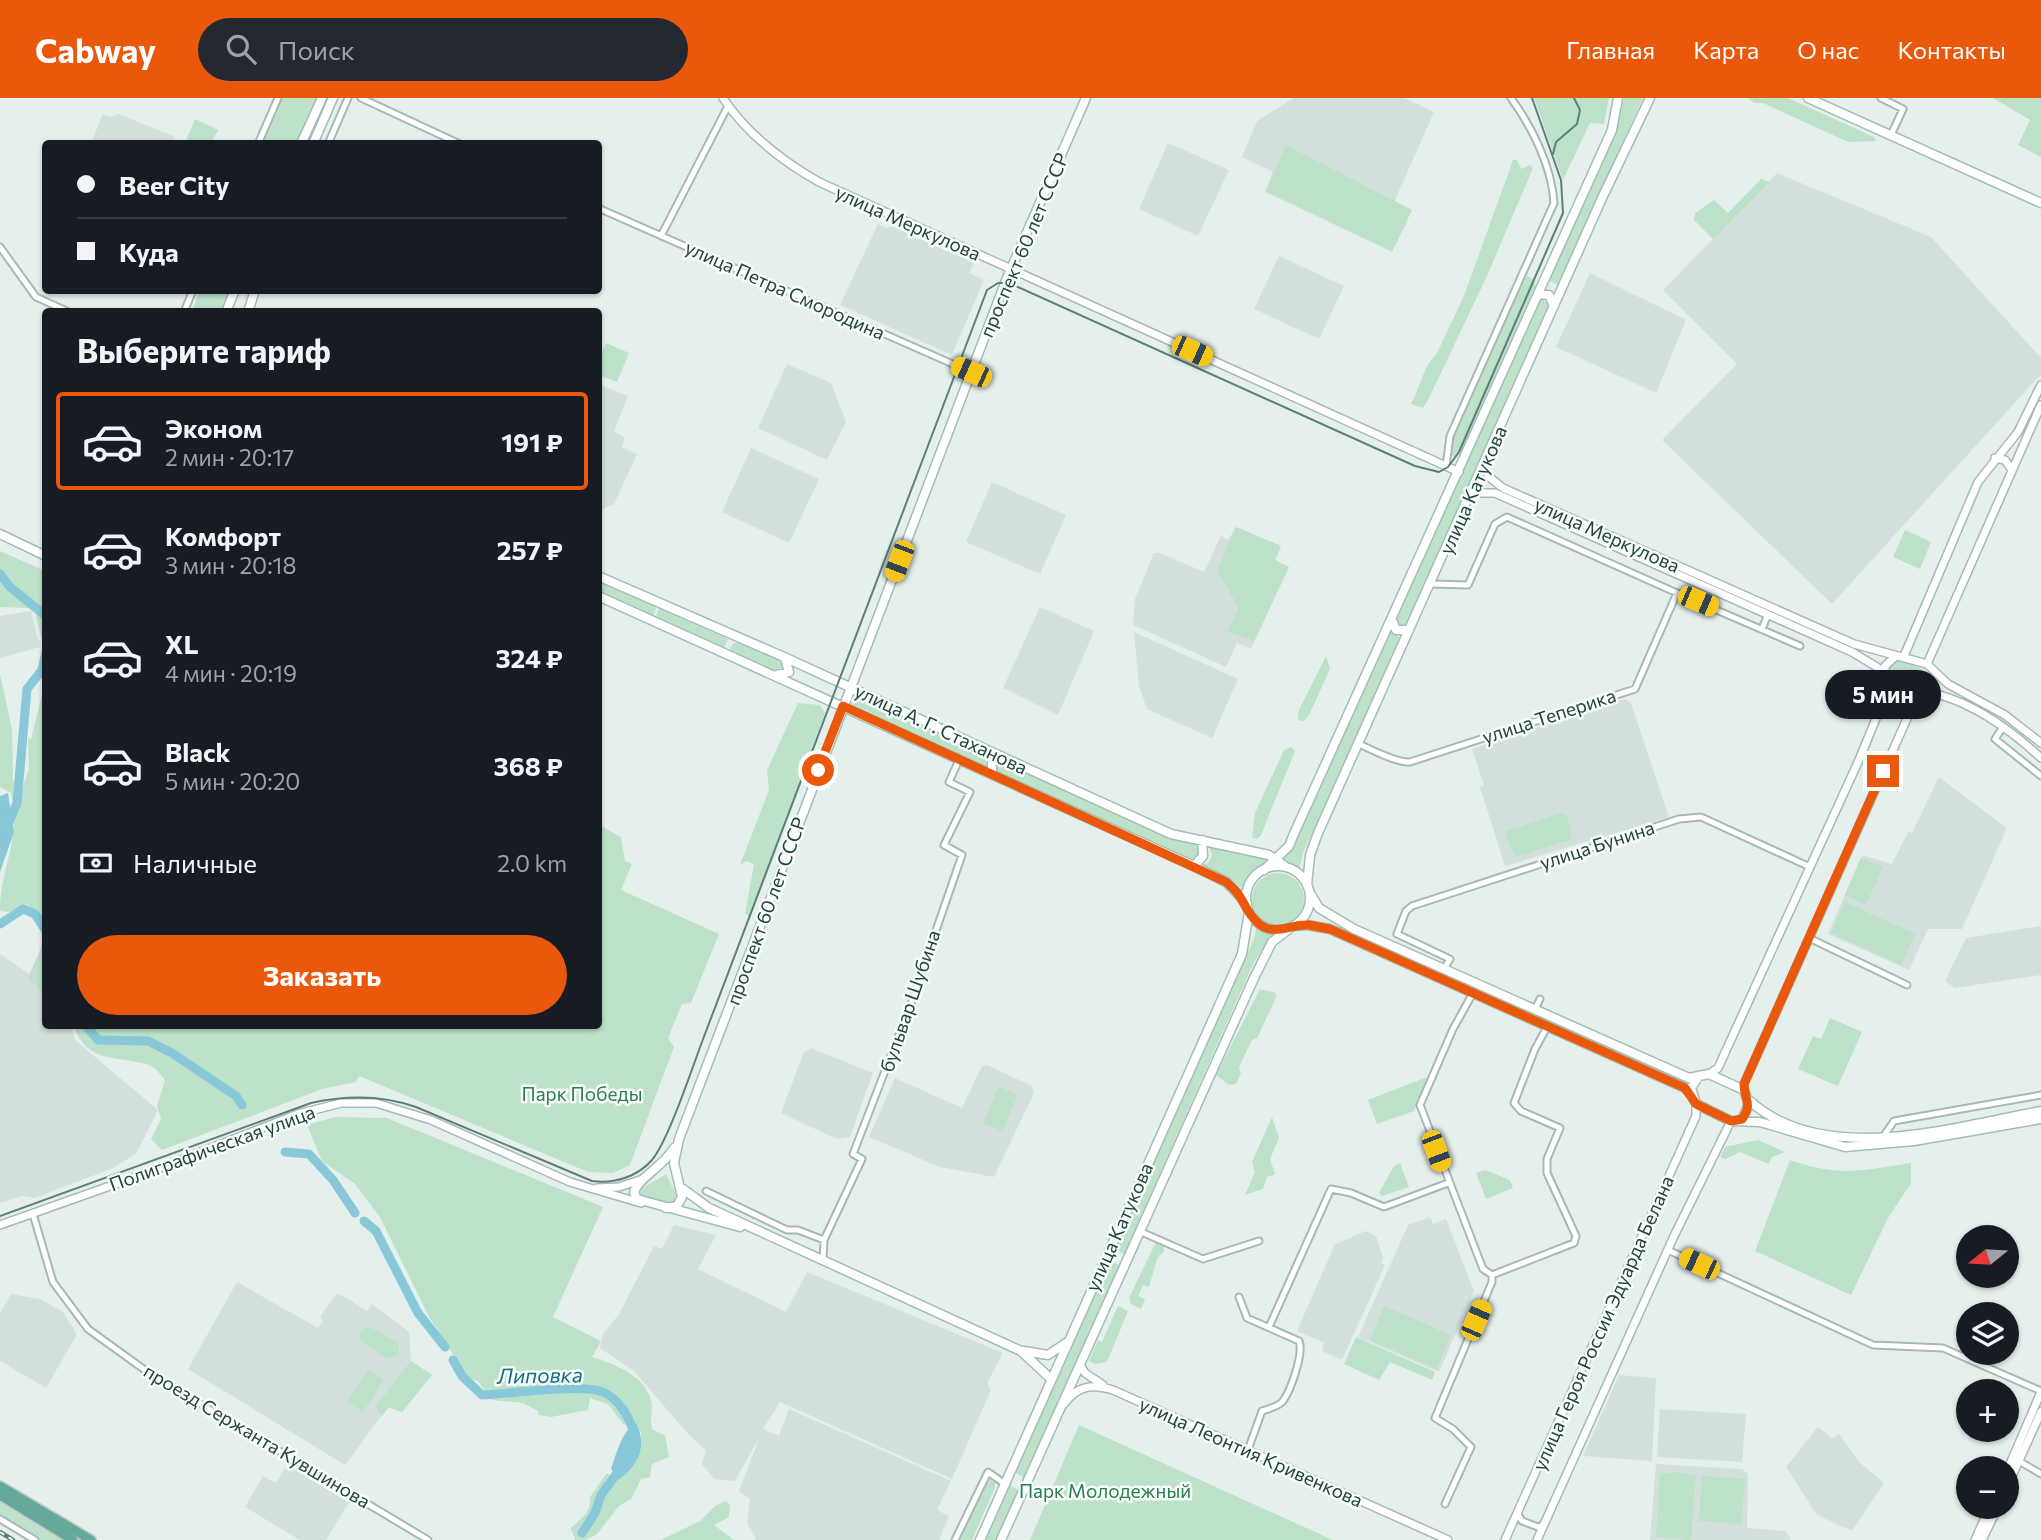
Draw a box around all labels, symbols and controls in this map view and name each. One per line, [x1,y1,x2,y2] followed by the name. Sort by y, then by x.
[198,18,688,81] search box
[35,29,156,70] text: Cabway
[222,30,260,68] icon: search
[278,34,355,65] text: Поиск
[1566,35,1655,64] text: Главная
[1693,35,1759,64] text: Карта
[1797,35,1859,64] text: О нас
[1897,35,2006,64] text: Контакты
[974,149,1073,341] street label: проспект 60 лет СССР
[119,169,230,200] text: Beer City
[832,180,984,265] street label: улица Меркулова
[682,235,889,344] street label: улица Петра Смородина
[119,236,179,267] text: Куда
[77,330,331,370] text: Выберите тариф
[1169,333,1216,369] car
[948,354,995,390] car
[81,410,144,473] icon: car
[165,412,262,443] text: Эконом
[1434,422,1511,558] street label: улица Катукова
[501,426,563,457] text: 191 ₽
[165,443,294,471] text: 2 мин · 20:17
[1531,492,1683,577] street label: улица Меркулова
[81,518,144,581] icon: car
[165,520,281,551] text: Комфорт
[497,534,563,565] text: 257 ₽
[882,538,917,584] car
[165,551,296,579] text: 3 мин · 20:18
[1675,583,1722,619] car
[81,626,144,689] icon: car
[165,628,199,659] text: XL
[496,642,563,673] text: 324 ₽
[165,659,297,687] text: 4 мин · 20:19
[1825,670,1941,718] callout: 5 мин
[851,678,1031,779] street label: улица А. Г. Стаханова
[1852,680,1914,708] text: 5 мин
[1479,683,1619,748] street label: улица Теперика
[81,734,144,797] icon: car
[165,736,231,767] text: Black
[494,750,563,781] text: 368 ₽
[802,754,834,786] route start
[1867,755,1899,787] route end
[165,767,300,795] text: 5 мин · 20:20
[721,814,810,1008] street label: проспект 60 лет СССР
[1537,815,1657,874] street label: улица Бунина
[77,844,115,882] icon: cash
[133,847,257,878] text: Наличные
[497,849,567,877] text: 2.0 km
[874,927,945,1075] street label: бульвар Шубина
[77,935,567,1015] button: Заказать
[522,1082,642,1105] park label: Парк Победы
[106,1100,318,1196] street label: Полиграфическая улица
[1419,1128,1454,1174] car
[1080,1159,1157,1295] street label: улица Катукова
[1527,1172,1678,1474] street label: улица Героя России Эдуарда Белана
[1956,1225,2020,1288] north arrow
[1956,1225,2019,1519] map controls
[1676,1246,1723,1282] car
[1458,1297,1495,1343] car
[1956,1302,2019,1365] button: layers
[140,1359,375,1512] street label: проезд Сержанта Кувшинова
[496,1361,583,1388] water label: Липовка
[1956,1379,2019,1442] button: +
[1136,1392,1367,1511] street label: улица Леонтия Кривенкова
[1956,1456,2019,1519] button: −
[1019,1479,1191,1502] park label: Парк Молодежный

